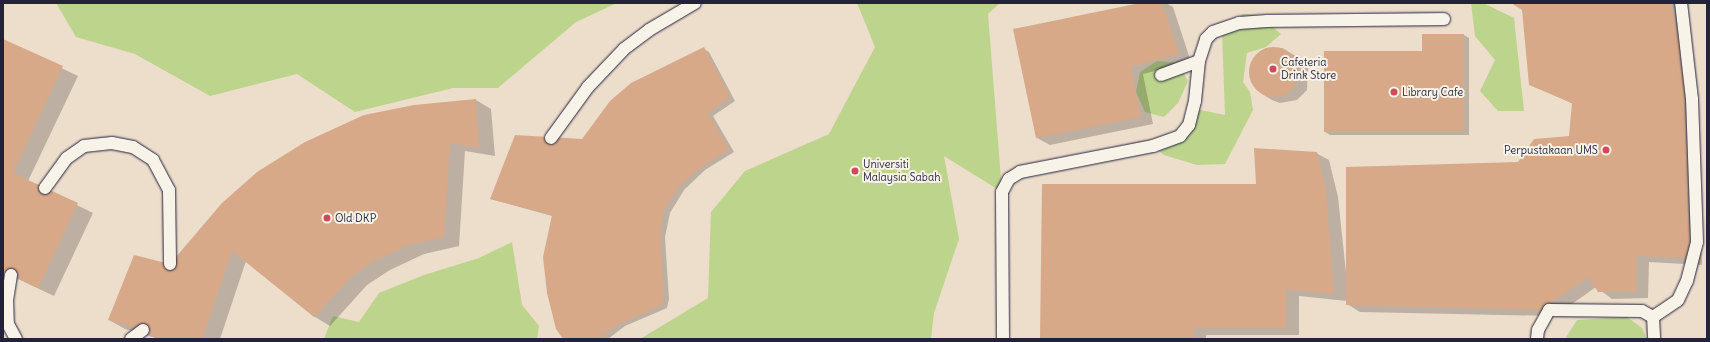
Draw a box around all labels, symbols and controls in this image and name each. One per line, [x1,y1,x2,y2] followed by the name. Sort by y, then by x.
[1281,56,1336,82] place label: Cafeteria Drink Store
[1268,64,1278,74] marker: Cafeteria Drink Store
[1402,85,1463,99] place label: Library Cafe
[1389,87,1399,97] marker: Library Cafe
[1504,143,1598,157] place label: Perpustakaan UMS
[1601,145,1611,155] marker: Perpustakaan UMS
[863,158,941,184] place label: Universiti Malaysia Sabah
[850,166,860,176] marker: Universiti Malaysia Sabah
[335,211,376,225] place label: Old DKP
[322,213,332,223] marker: Old DKP

